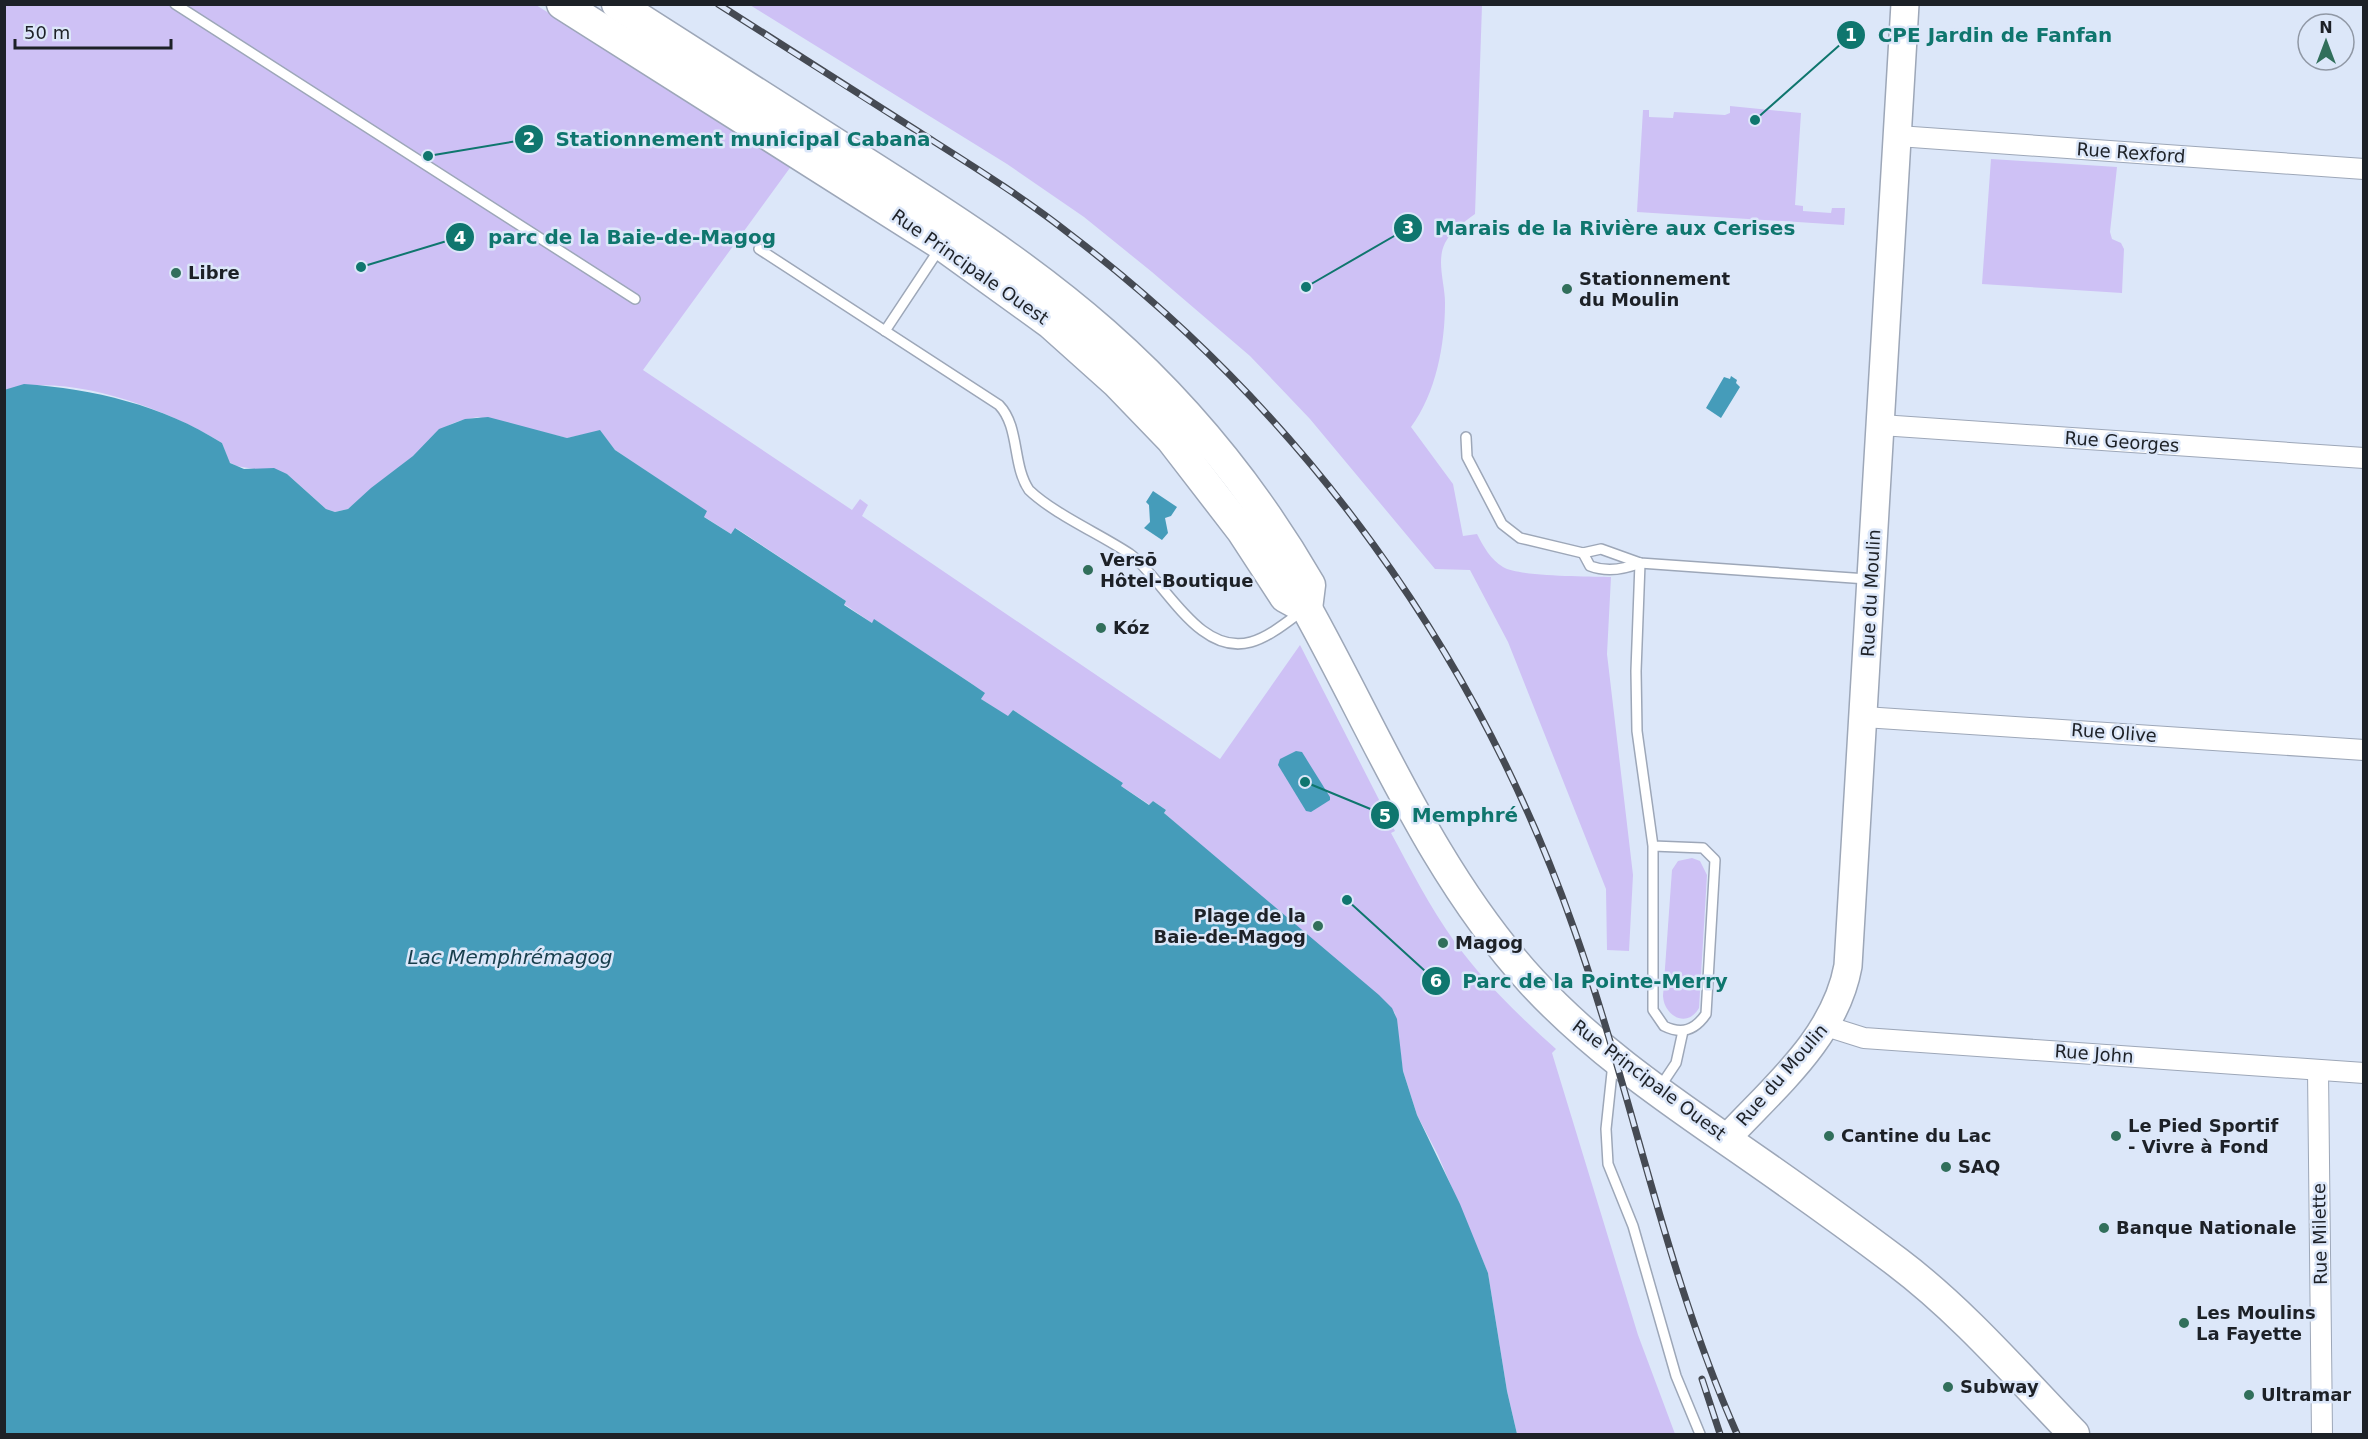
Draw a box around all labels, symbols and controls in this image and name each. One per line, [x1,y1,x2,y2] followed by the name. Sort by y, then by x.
[15,12,171,50] scale bar
[2296,12,2356,72] north arrow
[1836,16,2125,54] callout: CPE Jardin de Fanfan
[2319,18,2333,37] text: N
[24,22,70,43] text: 50 m
[1878,23,2112,47] text: CPE Jardin de Fanfan
[1845,24,1857,45] text: 1
[514,120,943,158] callout: Stationnement municipal Cabana
[555,127,931,151] text: Stationnement municipal Cabana
[523,128,535,149] text: 2
[2076,138,2186,167] street label: Rue Rexford
[888,205,1053,329] street label: Rue Principale Ouest
[1393,209,1808,247] callout: Marais de la Rivière aux Cerises
[1435,216,1795,240] text: Marais de la Rivière aux Cerises
[1402,217,1414,238] text: 3
[445,218,788,256] callout: parc de la Baie-de-Magog
[488,225,776,249] text: parc de la Baie-de-Magog
[454,227,466,248] text: 4
[188,262,240,283] place label: Libre
[169,266,183,280] marker: Libre
[1579,268,1730,310] place label: Stationnement du Moulin
[1560,282,1574,296] marker: Stationnement du Moulin
[2064,427,2180,456] street label: Rue Georges
[1857,529,1884,657] street label: Rue du Moulin
[1100,549,1253,591] place label: Versō Hôtel-Boutique
[1081,563,1095,577] marker: Versō Hôtel-Boutique
[1113,617,1149,638] place label: Kóz
[1094,621,1108,635] marker: Kóz
[2071,719,2158,746] street label: Rue Olive
[1370,796,1530,834] callout: Memphré
[1412,803,1518,827] text: Memphré
[1379,805,1391,826] text: 5
[1154,905,1306,947] place label: Plage de la Baie-de-Magog
[1311,919,1325,933] marker: Plage de la Baie-de-Magog
[1455,932,1523,953] place label: Magog
[1436,936,1450,950] marker: Magog
[407,945,613,969] water label: Lac Memphrémagog
[1421,962,1740,1000] callout: Parc de la Pointe-Merry
[1462,969,1728,993] text: Parc de la Pointe-Merry
[1430,970,1442,991] text: 6
[1569,1015,1730,1144] street label: Rue Principale Ouest
[1732,1020,1831,1130] street label: Rue du Moulin
[2054,1040,2134,1067] street label: Rue John
[2128,1115,2279,1157] place label: Le Pied Sportif - Vivre à Fond
[1841,1125,1992,1146] place label: Cantine du Lac
[1822,1129,1836,1143] marker: Cantine du Lac
[2109,1129,2123,1143] marker: Le Pied Sportif - Vivre à Fond
[1958,1156,2000,1177] place label: SAQ
[1939,1160,1953,1174] marker: SAQ
[2308,1183,2331,1285] street label: Rue Milette
[2116,1217,2297,1238] place label: Banque Nationale
[2097,1221,2111,1235] marker: Banque Nationale
[2196,1302,2316,1344] place label: Les Moulins La Fayette
[2177,1316,2191,1330] marker: Les Moulins La Fayette
[1960,1376,2039,1397] place label: Subway
[1941,1380,1955,1394] marker: Subway
[2261,1384,2351,1405] place label: Ultramar
[2242,1388,2256,1402] marker: Ultramar

